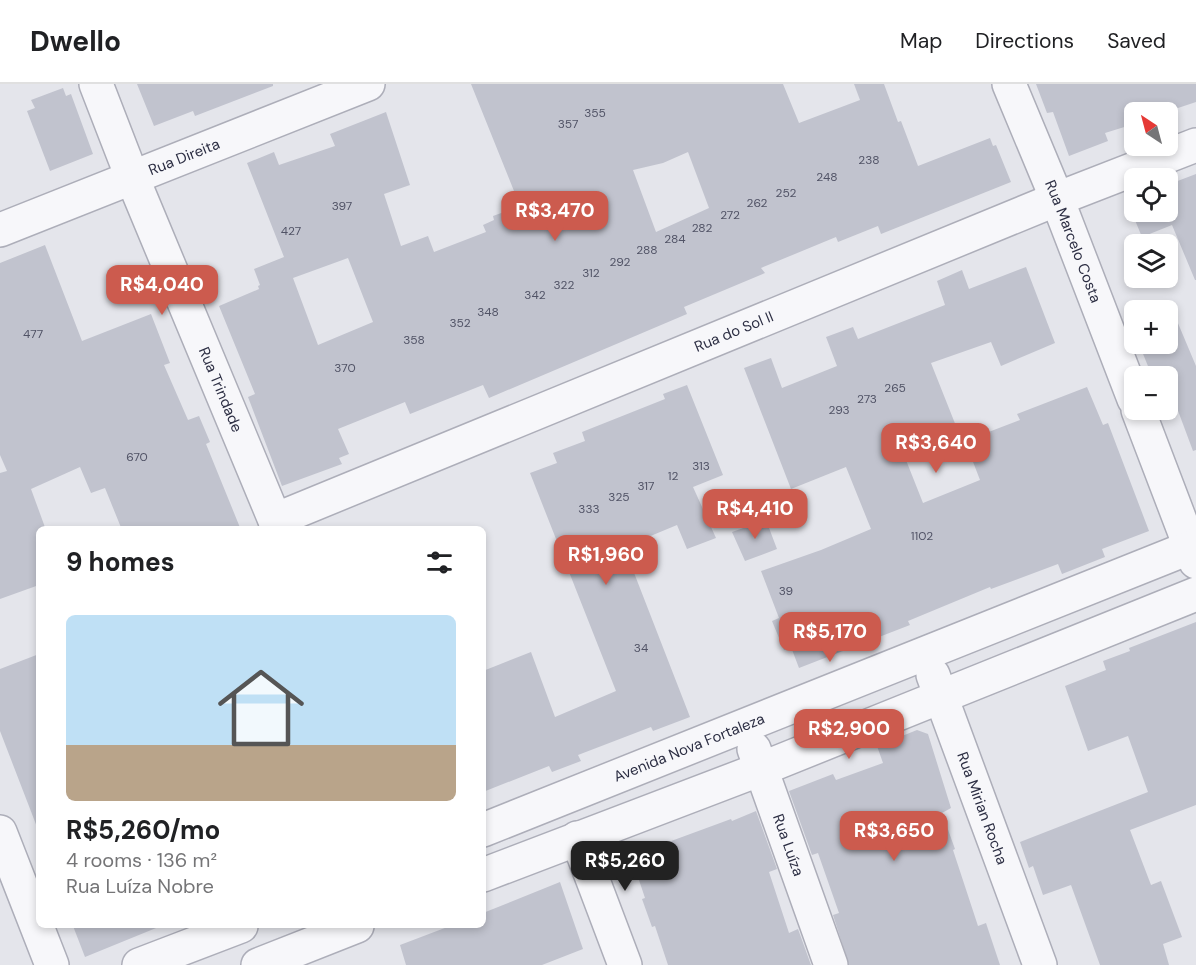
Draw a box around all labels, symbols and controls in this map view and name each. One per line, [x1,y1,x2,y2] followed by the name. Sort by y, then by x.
[30,23,121,60] text: Dwello
[900,27,942,55] text: Map
[975,27,1074,55] text: Directions
[1107,27,1166,55] text: Saved
[1124,102,1178,156] north arrow
[1124,102,1178,420] map controls
[584,105,606,121] house number: 355
[558,116,578,132] house number: 357
[145,134,223,180] street label: Rua Direita
[858,152,880,168] house number: 238
[1124,168,1178,222] button: locate
[816,169,838,185] house number: 248
[1040,177,1106,306] street label: Rua Marcelo Costa
[776,185,797,201] house number: 252
[500,191,610,242] pin: R$3,470
[746,195,768,211] house number: 262
[515,197,595,223] text: R$3,470
[332,198,352,214] house number: 397
[720,207,740,223] house number: 272
[692,220,712,236] house number: 282
[281,223,301,239] house number: 427
[664,231,686,247] house number: 284
[1124,234,1178,288] button: layers
[636,242,658,258] house number: 288
[609,254,631,270] house number: 292
[107,265,217,316] pin: R$4,040
[582,265,600,281] house number: 312
[120,271,204,297] text: R$4,040
[554,277,575,293] house number: 322
[524,287,546,303] house number: 342
[1124,300,1178,354] button: +
[477,304,499,320] house number: 348
[691,306,777,357] street label: Rua do Sol II
[449,315,471,331] house number: 352
[23,326,43,342] house number: 477
[403,332,425,348] house number: 358
[194,344,247,435] street label: Rua Trindade
[334,360,356,376] house number: 370
[1124,366,1178,420] button: −
[884,380,906,396] house number: 265
[857,391,877,407] house number: 273
[828,402,850,418] house number: 293
[881,423,991,474] pin: R$3,640
[895,429,977,455] text: R$3,640
[126,449,148,465] house number: 670
[692,458,710,474] house number: 313
[668,468,678,484] house number: 12
[637,478,655,494] house number: 317
[608,489,630,505] house number: 325
[700,489,810,540] pin: R$4,410
[717,495,793,521] text: R$4,410
[578,501,600,517] house number: 333
[911,528,933,544] house number: 1102
[551,535,661,586] pin: R$1,960
[568,541,644,567] text: R$1,960
[66,545,175,579] text: 9 homes
[423,546,456,579] icon: filters
[779,583,793,599] house number: 39
[775,612,885,663] pin: R$5,170
[793,618,867,644] text: R$5,170
[634,640,648,656] house number: 34
[207,654,315,762] icon: home
[611,708,768,787] street label: Avenida Nova Fortaleza
[794,709,904,760] pin: R$2,900
[808,715,890,741] text: R$2,900
[952,749,1012,867] street label: Rua Mirian Rocha
[768,811,809,879] street label: Rua Luíza
[839,811,949,862] pin: R$3,650
[66,813,220,847] text: R$5,260/mo
[854,817,934,843] text: R$3,650
[570,841,680,892] pin: R$5,260
[66,847,217,873] text: 4 rooms · 136 m²
[585,847,665,873] text: R$5,260
[66,873,214,899] text: Rua Luíza Nobre

